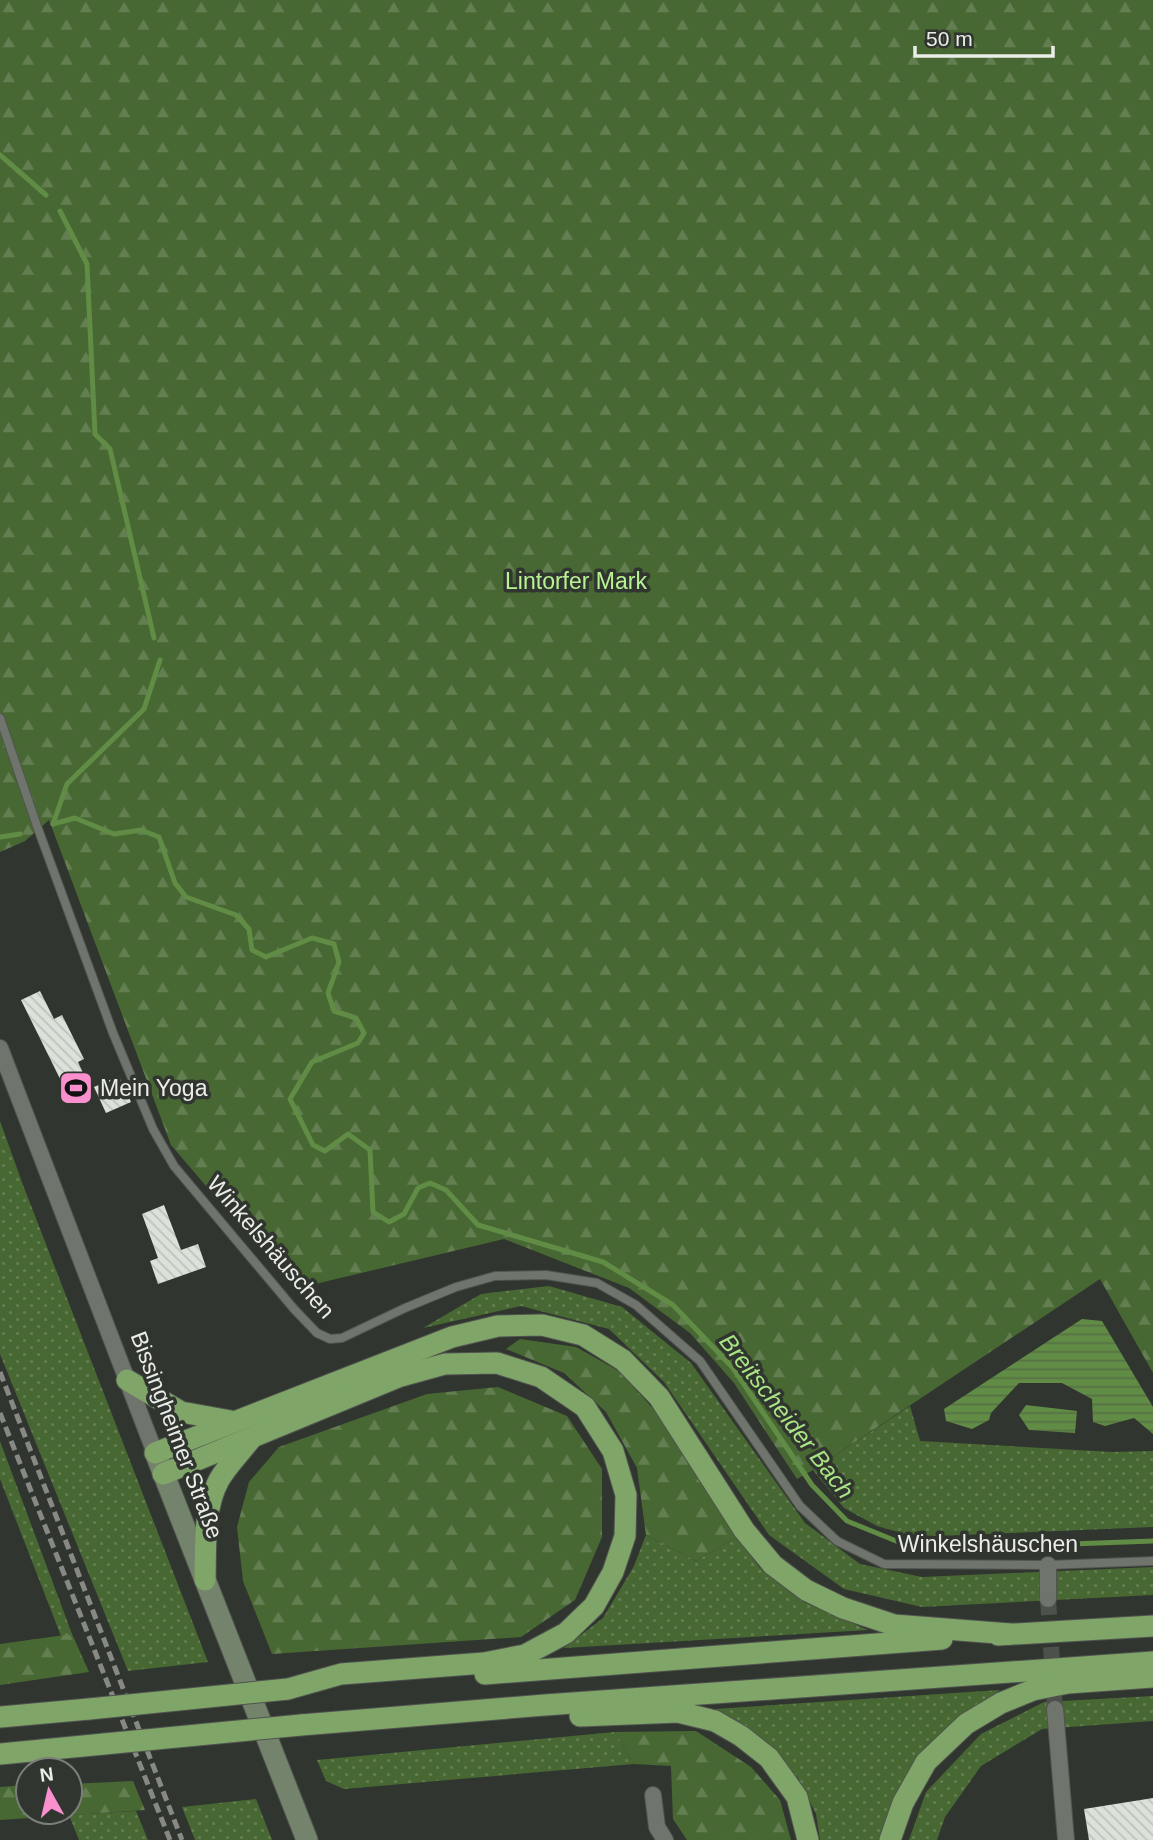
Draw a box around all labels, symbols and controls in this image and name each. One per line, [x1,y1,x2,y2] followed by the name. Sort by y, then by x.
[915,14,1053,58] scale bar
[926,27,973,50] text: 50 m
[505,568,647,594] park label: Lintorfer Mark
[57,1069,95,1107] sports icon: Mein Yoga
[100,1075,208,1101] place label: Mein Yoga
[202,1170,340,1324] street label: Winkelshäuschen
[125,1328,229,1542] street label: Bissingheimer Straße
[714,1328,860,1504] water label: Breitscheider Bach
[898,1531,1078,1557] street label: Winkelshäuschen
[14,1756,84,1826] north arrow
[38,1763,55,1786] text: N

